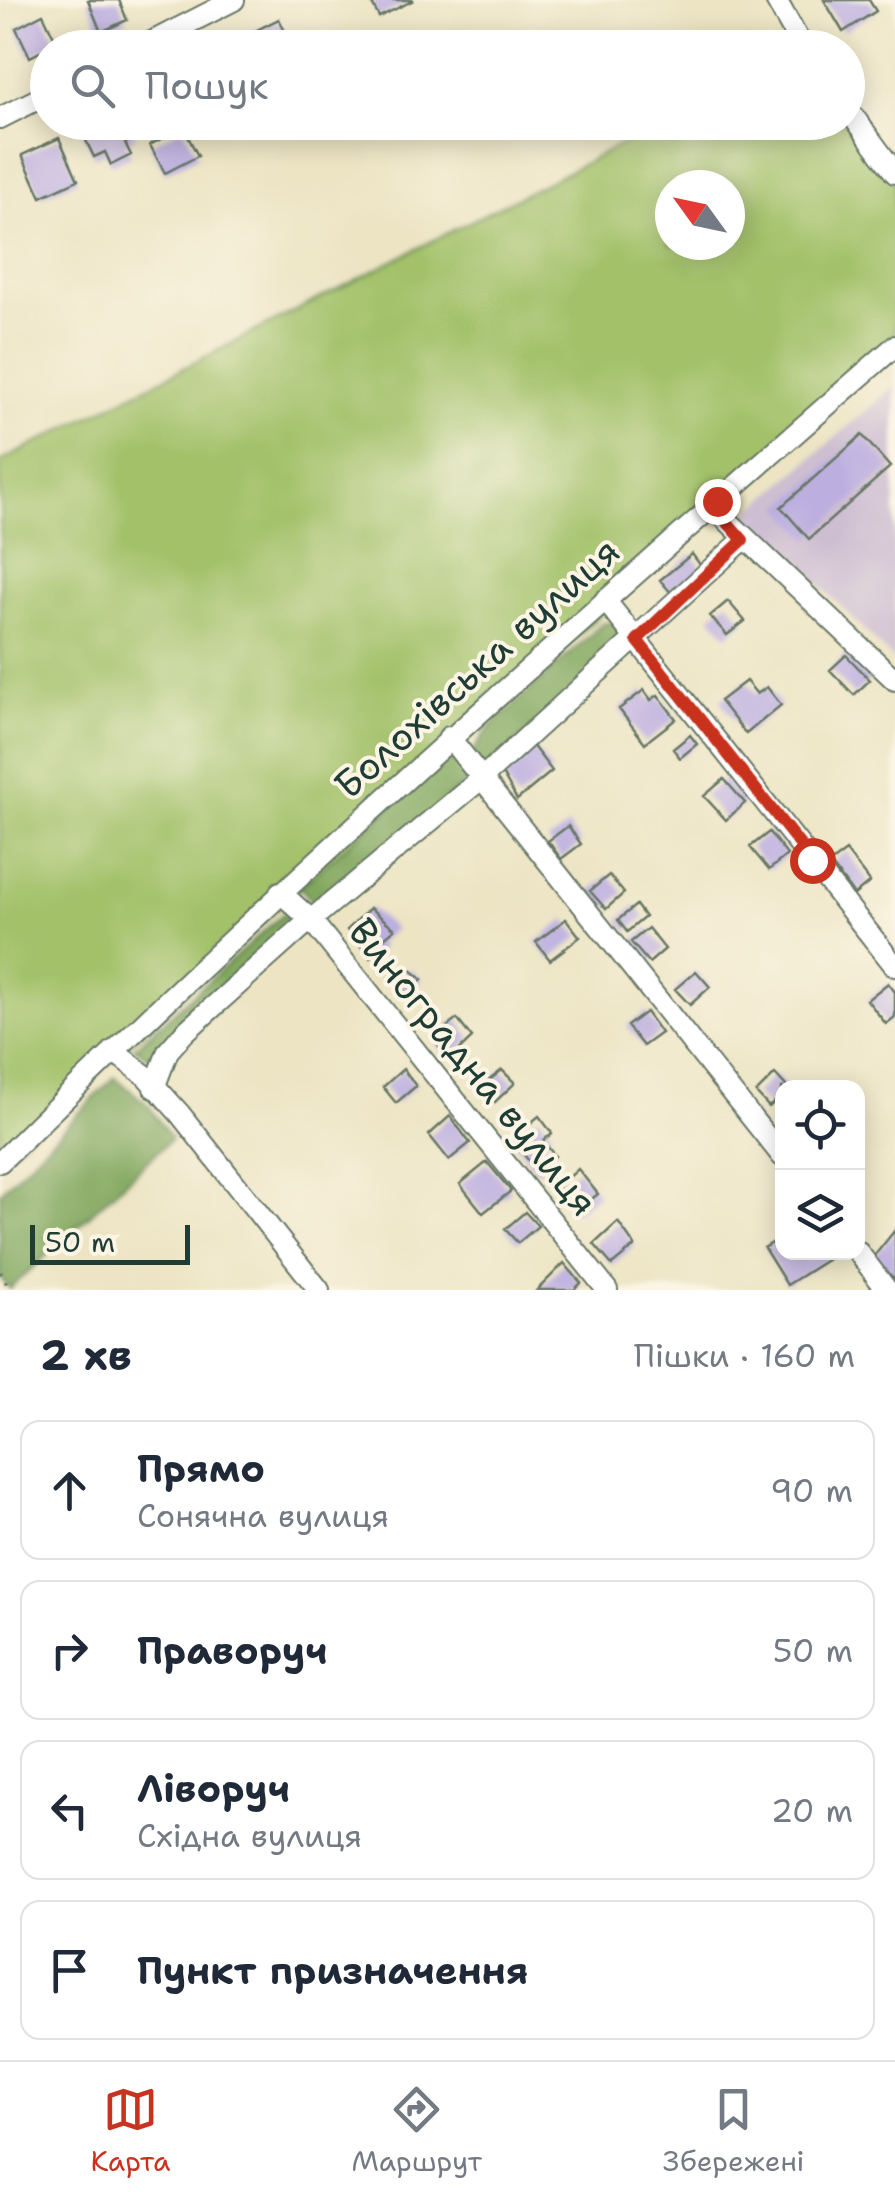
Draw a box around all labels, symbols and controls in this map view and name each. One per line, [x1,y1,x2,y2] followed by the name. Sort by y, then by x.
[30,30,865,140] search box
[65,58,120,113] icon: search
[145,60,268,111] text: Пошук
[655,170,745,260] north arrow
[695,479,741,525] route end
[323,526,630,810] street label: Болохівська вулиця
[790,838,836,884] route start
[337,907,609,1226] street label: Виноградна вулиця
[775,1080,865,1260] map controls
[775,1080,865,1170] button: locate
[775,1170,865,1260] button: layers
[30,1220,190,1264] scale bar
[45,1223,115,1261] text: 50 m
[40,1327,132,1383] text: 2 хв
[634,1334,855,1377] text: Пішки · 160 m
[137,1443,265,1494] text: Прямо
[42,1463,97,1518] icon: ahead
[770,1469,853,1512] text: 90 m
[137,1494,389,1537] text: Сонячна вулиця
[42,1623,97,1678] icon: right
[137,1625,327,1676] text: Праворуч
[773,1629,853,1672] text: 50 m
[137,1763,290,1814] text: Ліворуч
[42,1783,97,1838] icon: left
[771,1789,853,1832] text: 20 m
[137,1814,362,1857] text: Східна вулиця
[42,1943,97,1998] icon: arrive
[137,1945,528,1996] text: Пункт призначення
[90,2082,171,2180] tab: Карта
[351,2082,482,2180] tab: Маршрут
[663,2082,805,2180] tab: Збережені

